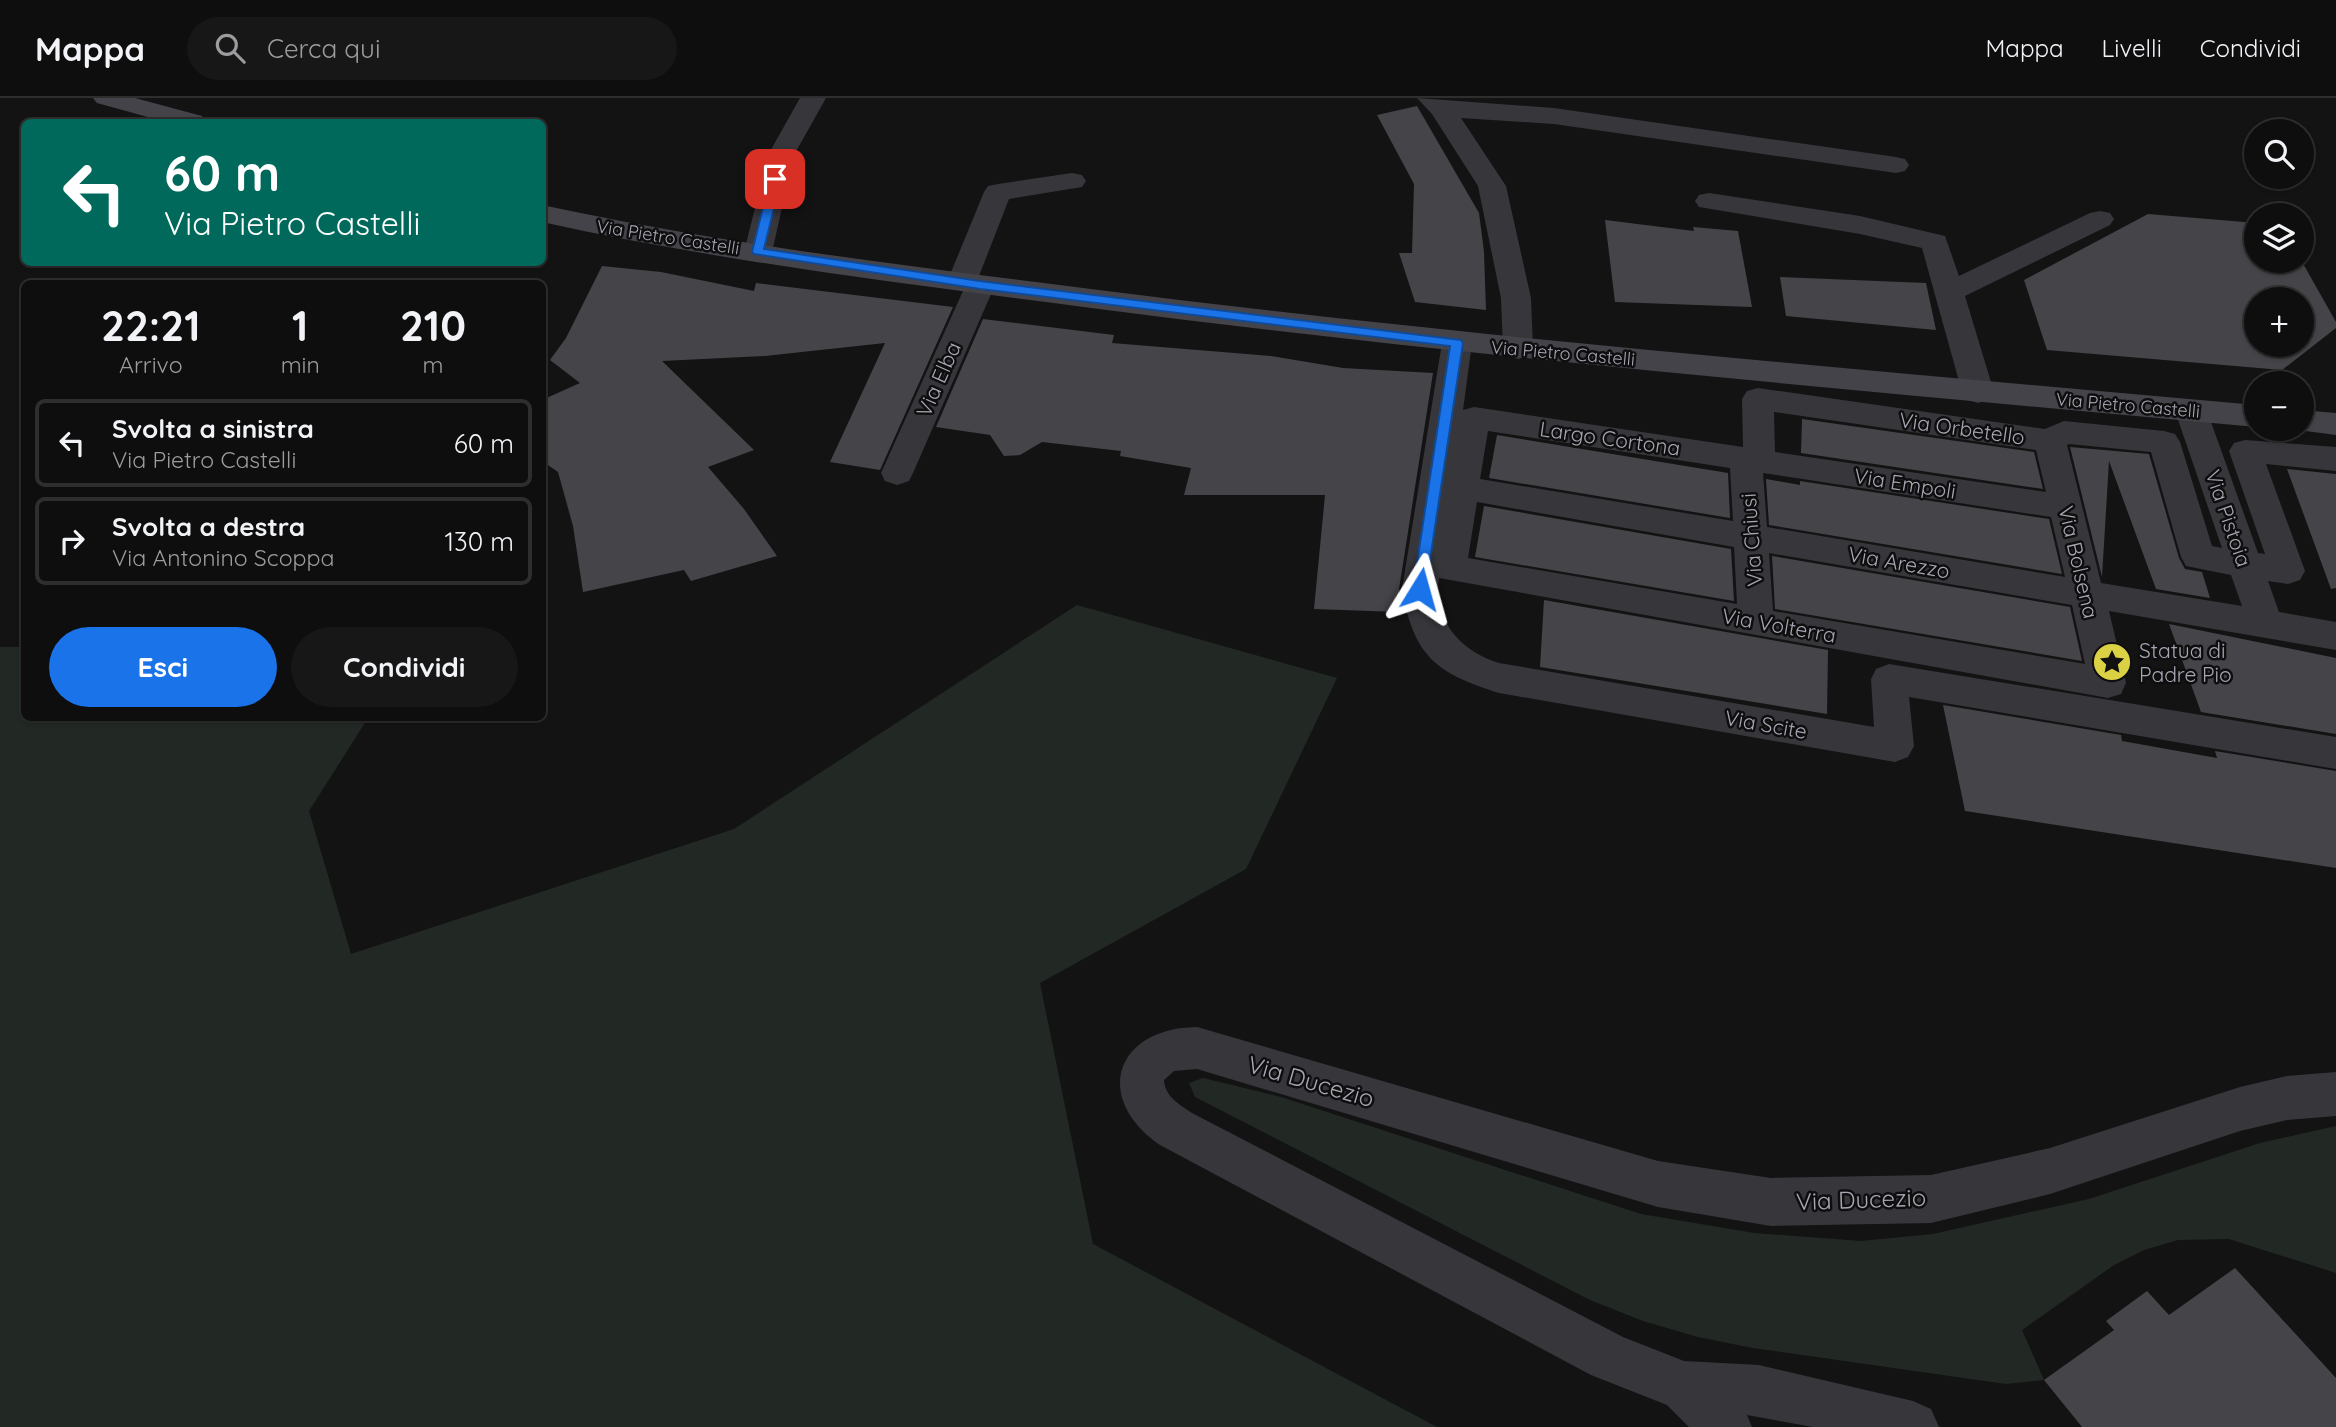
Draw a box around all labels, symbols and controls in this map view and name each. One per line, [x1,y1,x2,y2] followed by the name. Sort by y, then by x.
[187,17,677,80] search box
[35,28,145,69] text: Mappa
[211,29,249,67] icon: search
[267,32,380,65] text: Cerca qui
[1986,33,2064,63] text: Mappa
[2102,33,2162,63] text: Livelli
[2200,33,2301,63] text: Condividi
[2244,119,2314,441] map controls
[2244,119,2314,189] button: search
[164,142,280,203] text: 60 m
[49,147,140,238] icon: left
[745,149,805,209] pin
[756,160,794,198] icon: arrive
[164,203,420,243] text: Via Pietro Castelli
[2244,203,2314,273] button: layers
[595,214,741,260] street label: Via Pietro Castelli
[2244,287,2314,357] button: +
[101,299,201,352] text: 22:21
[292,299,308,352] text: 1
[400,299,466,352] text: 210
[1490,335,1636,371] street label: Via Pietro Castelli
[910,338,966,420] street label: Via Elba
[119,350,183,379] text: Arrivo
[281,350,320,379] text: min
[422,350,443,379] text: m
[2244,371,2314,441] button: −
[2055,387,2201,423] street label: Via Pietro Castelli
[1897,406,2027,450] street label: Via Orbetello
[112,412,314,445] text: Svolta a sinistra
[1538,415,1682,461] street label: Largo Cortona
[53,424,91,462] icon: left
[454,427,514,460] text: 60 m
[112,445,296,474] text: Via Pietro Castelli
[1852,462,1958,504] street label: Via Empoli
[2200,466,2258,570] street label: Via Pistoia
[1735,493,1767,587] street label: Via Chiusi
[2053,503,2105,621] street label: Via Bolsena
[112,510,305,543] text: Svolta a destra
[53,522,91,560] icon: right
[444,525,514,558] text: 130 m
[1846,540,1952,584] street label: Via Arezzo
[112,543,334,572] text: Via Antonino Scoppa
[1383,552,1457,626] position arrow
[1720,602,1838,648] street label: Via Volterra
[49,627,277,707] button: Esci
[291,627,518,707] button: Condividi
[2139,637,2232,687] place label: Statua di Padre Pio
[2091,641,2133,683] place icon: Statua di Padre Pio
[1723,704,1809,744] street label: Via Scite
[1244,1049,1378,1113] street label: Via Ducezio
[1795,1182,1927,1216] street label: Via Ducezio

